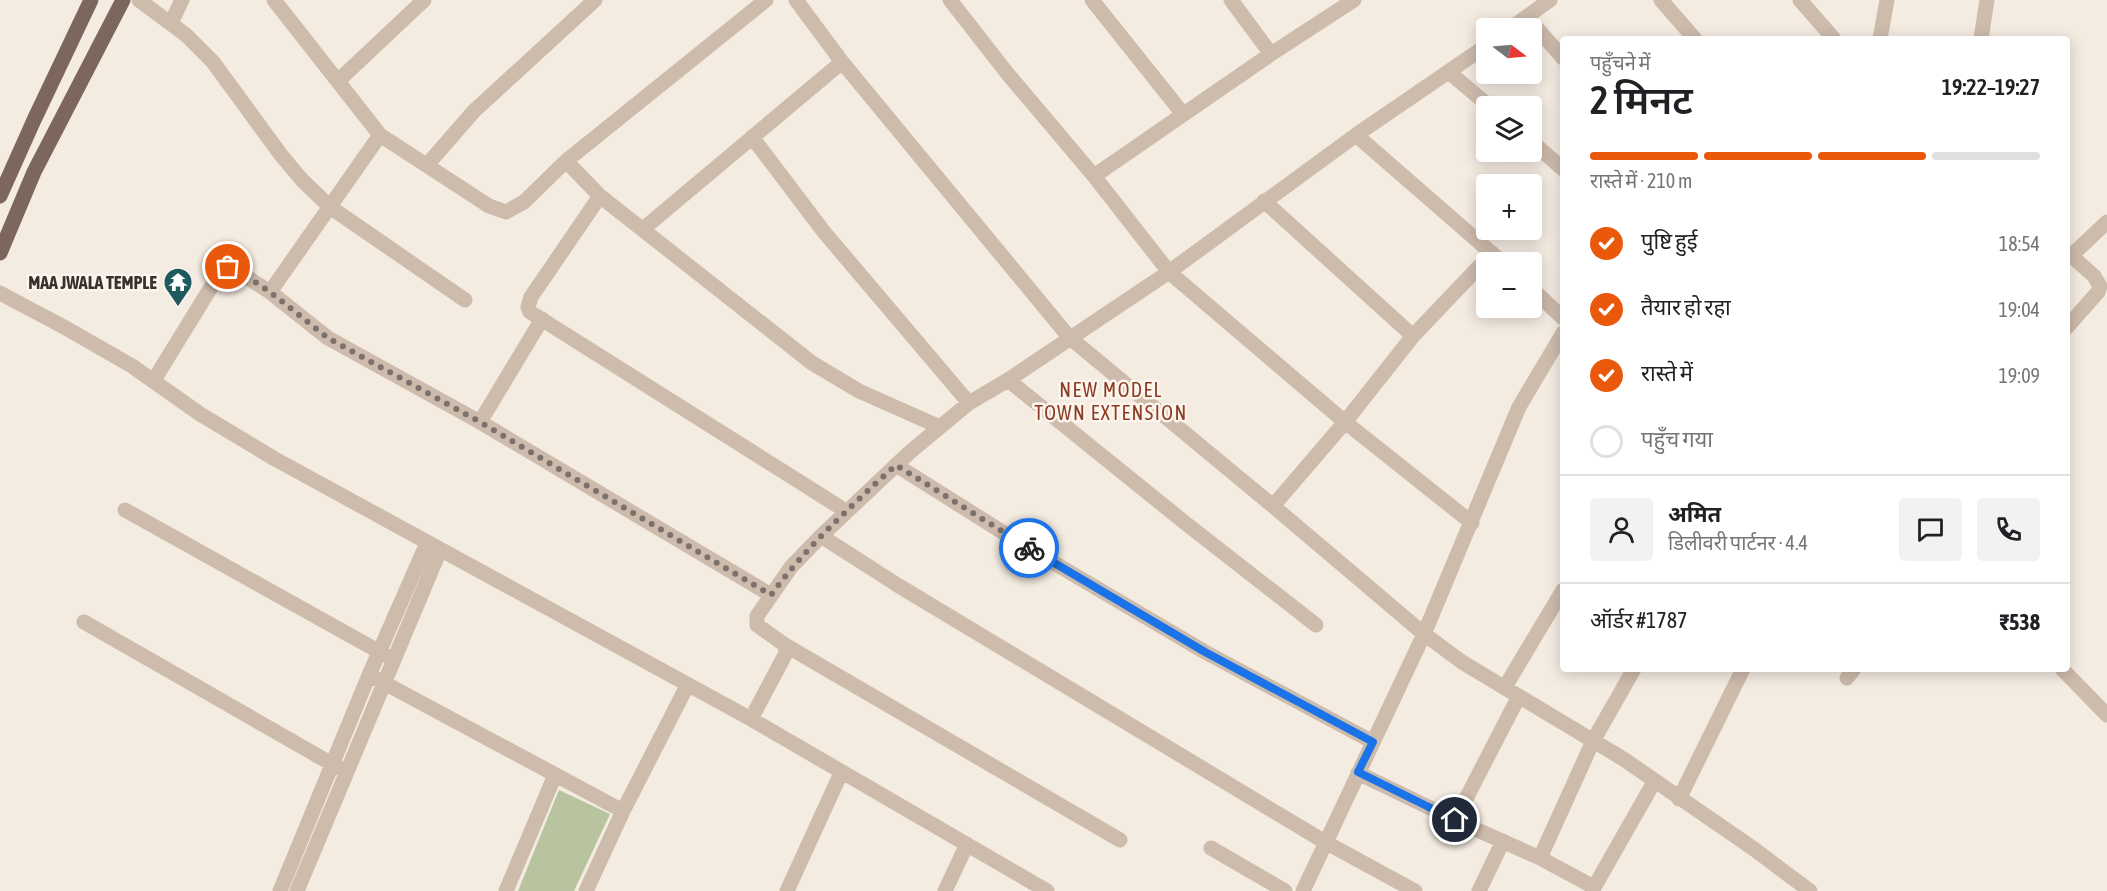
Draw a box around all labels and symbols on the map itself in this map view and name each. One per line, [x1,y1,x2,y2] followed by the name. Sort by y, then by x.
[1476,18,1542,84] north arrow
[202,241,253,292] pin
[162,266,194,308] temple icon: MAA JWALA TEMPLE
[28,272,157,293] place label: MAA JWALA TEMPLE
[1034,378,1188,424] district label: NEW MODEL TOWN EXTENSION
[999,518,1059,578] courier
[1429,794,1480,845] pin

